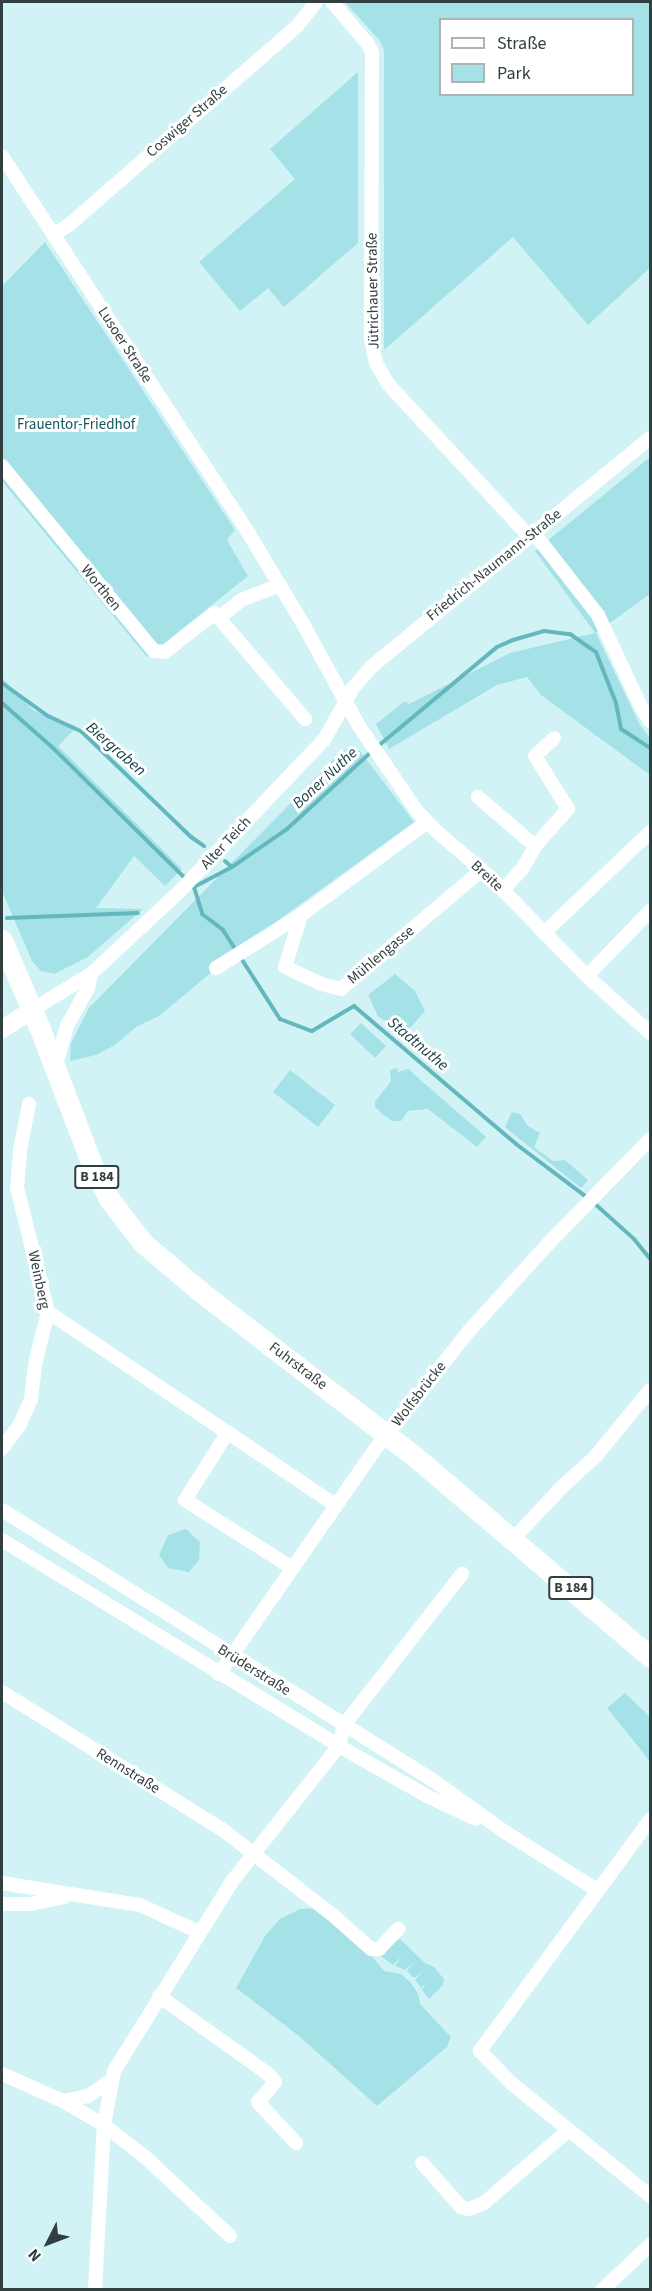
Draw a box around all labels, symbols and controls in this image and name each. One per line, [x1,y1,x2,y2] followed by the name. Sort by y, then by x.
[439,18,634,96] legend
[497,31,546,56] text: Straße
[497,61,531,86] text: Park
[143,81,231,161] street label: Coswiger Straße
[363,232,383,350] street label: Jütrichauer Straße
[94,304,156,386] street label: Lusoer Straße
[17,416,135,434] park label: Frauentor-Friedhof
[423,505,565,625] street label: Friedrich-Naumann-Straße
[77,561,125,615] street label: Worthen
[82,718,150,780] water label: Biergraben
[289,743,361,813] water label: Boner Nuthe
[197,813,255,873] street label: Alter Teich
[467,857,507,895] street label: Breite
[344,922,418,988] street label: Mühlengasse
[384,1013,452,1075] water label: Stadtnuthe
[73,1166,121,1188] road number: B 184
[24,1249,54,1311] street label: Weinberg
[265,1338,331,1394] street label: Fuhrstraße
[388,1358,450,1430] street label: Wolfsbrücke
[547,1577,595,1599] road number: B 184
[214,1640,294,1700] street label: Brüderstraße
[93,1744,163,1798] street label: Rennstraße
[18,2213,78,2273] north arrow
[23,2244,46,2266] text: N

